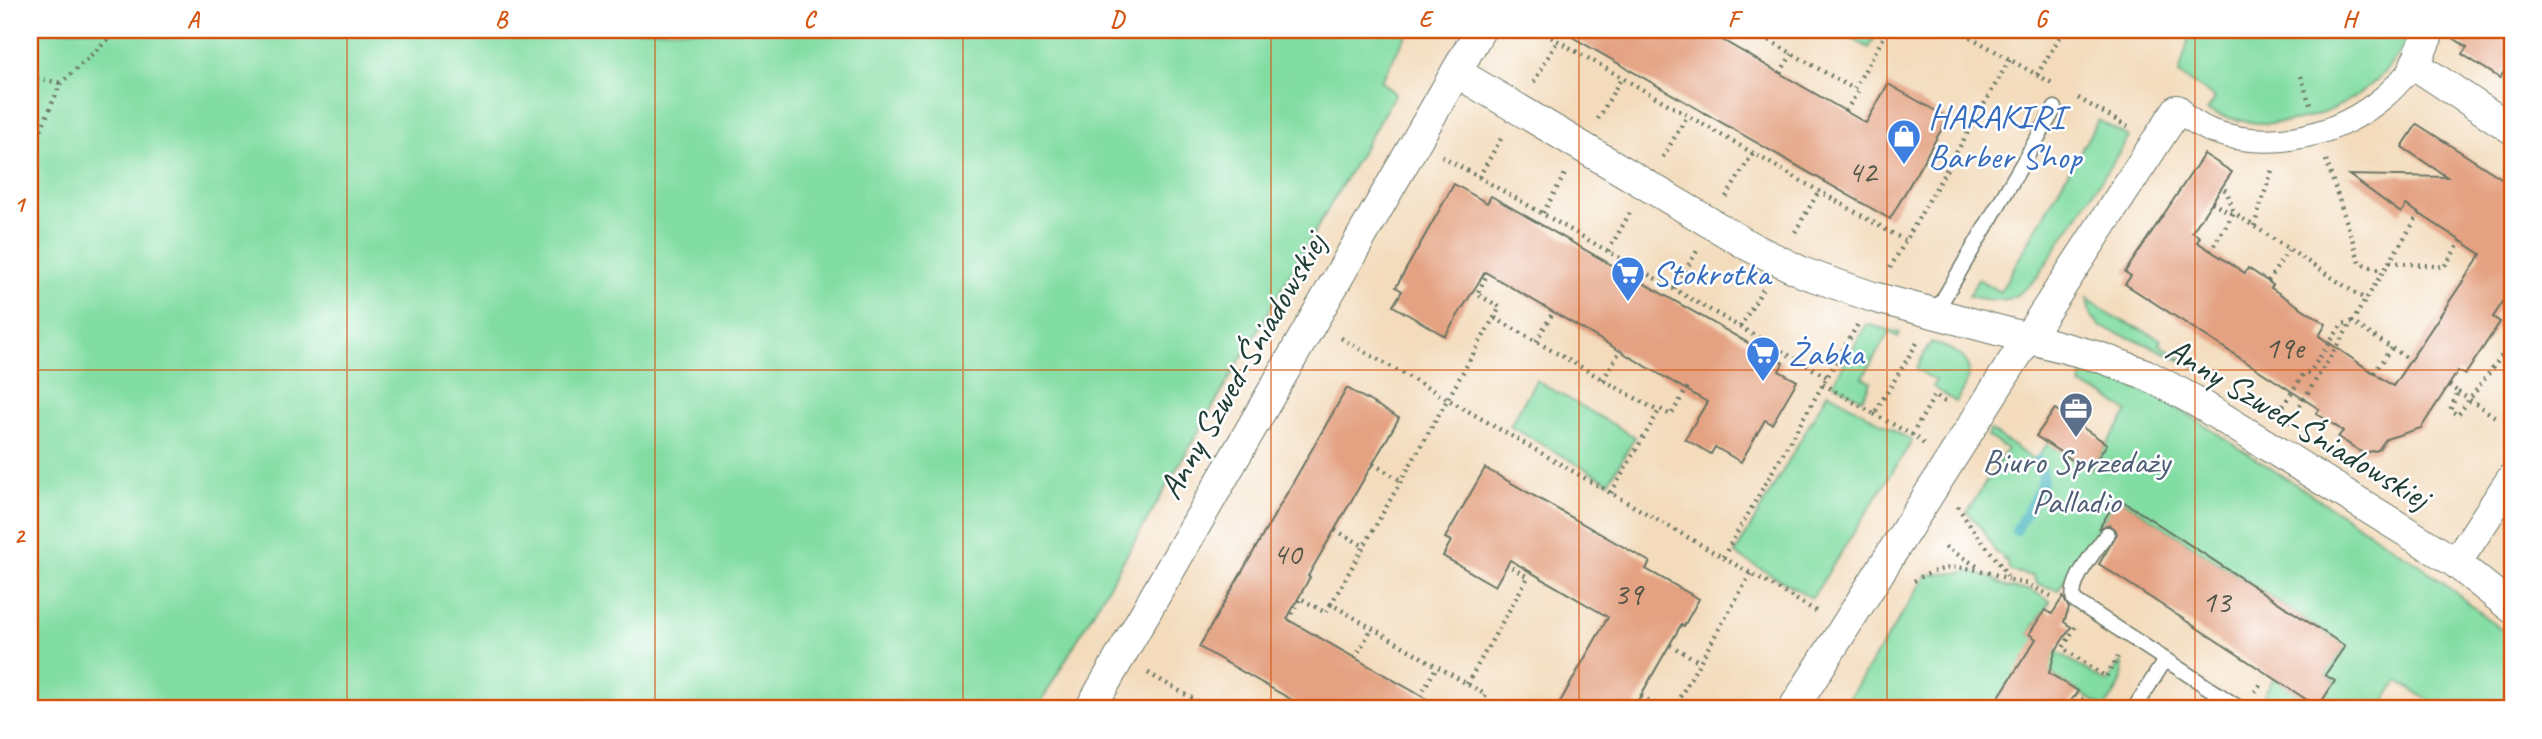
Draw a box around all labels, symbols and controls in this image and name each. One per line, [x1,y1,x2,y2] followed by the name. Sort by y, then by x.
[187,5,201,34] text: A
[495,5,509,34] text: B
[804,5,818,34] text: C
[1110,5,1126,34] text: D
[1419,5,1435,34] text: E
[1728,5,1744,34] text: F
[2035,5,2050,34] text: G
[2342,5,2360,34] text: H
[1928,94,2083,179] place label: HARAKIRI Barber Shop
[1885,117,1923,166] shop icon: HARAKIRI Barber Shop
[1848,151,1879,192] house number: 42
[14,190,27,219] text: 1
[1148,222,1338,507] street label: Anny Szwed-Śniadowskiej
[1652,251,1773,296] place label: Stokrotka
[1609,254,1647,303] supermarket icon: Stokrotka
[2158,327,2441,521] street label: Anny Szwed-Śniadowskiej
[2264,327,2306,368] house number: 19e
[1788,331,1866,376] place label: Żabka
[1744,334,1782,383] supermarket icon: Żabka
[2057,390,2095,439] office icon: Biuro Sprzedaży Palladio
[1982,439,2173,524] place label: Biuro Sprzedaży Palladio
[14,521,27,550] text: 2
[1273,533,1304,574] house number: 40
[1614,573,1645,614] house number: 39
[2202,581,2233,622] house number: 13

